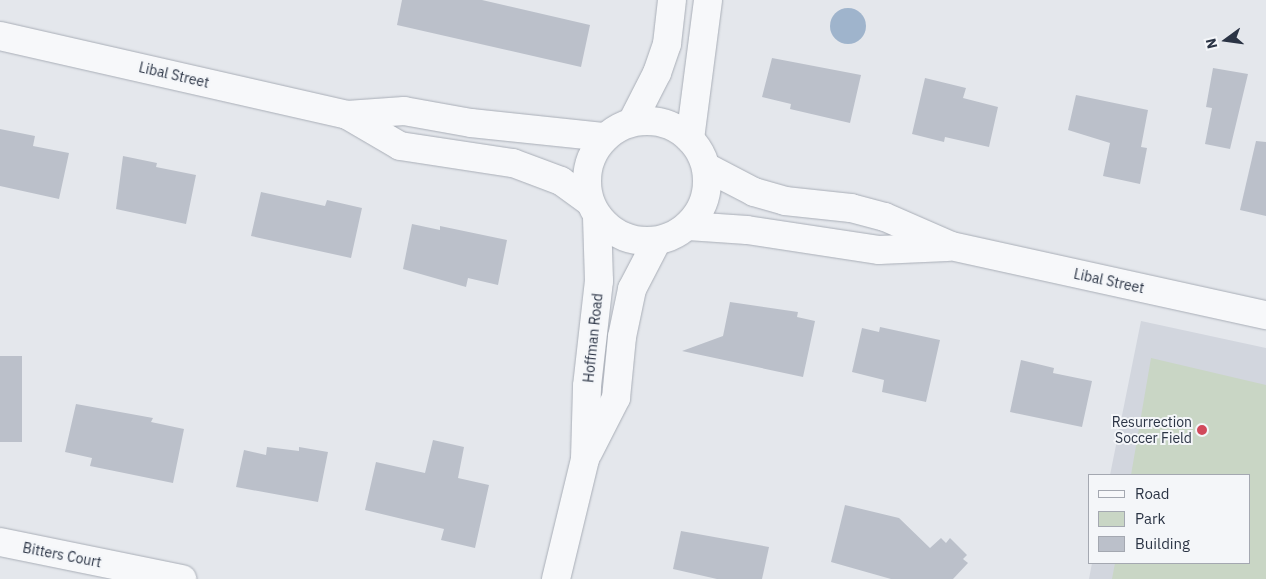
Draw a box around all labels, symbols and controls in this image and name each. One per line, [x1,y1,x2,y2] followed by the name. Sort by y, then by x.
[1201,15,1251,65] north arrow
[1201,37,1221,51] text: N
[137,59,211,91] street label: Libal Street
[1072,265,1146,297] street label: Libal Street
[580,292,606,384] street label: Hoffman Road
[1112,414,1192,447] place label: Resurrection Soccer Field
[1196,424,1208,436] marker: Resurrection Soccer Field
[1088,474,1251,564] legend
[1135,484,1170,503] text: Road
[1135,509,1165,528] text: Park
[1135,534,1190,553] text: Building
[21,539,103,571] street label: Bitters Court

